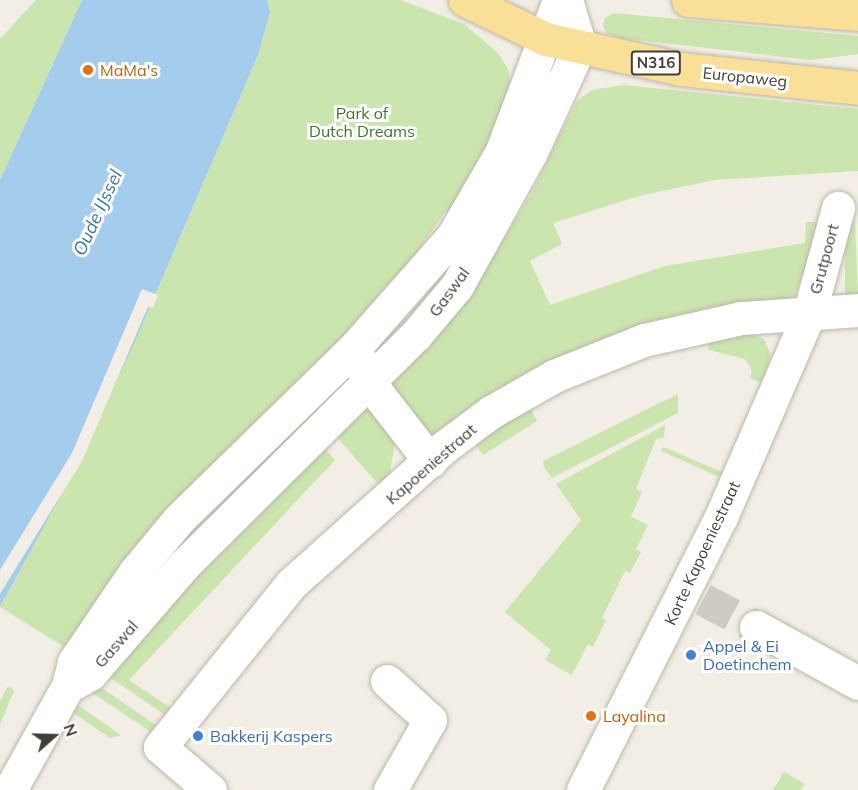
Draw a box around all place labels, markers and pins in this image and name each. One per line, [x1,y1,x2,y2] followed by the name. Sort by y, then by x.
[100,60,158,80] place label: MaMa's
[81,63,95,77] marker: MaMa's
[703,636,792,674] place label: Appel & Ei Doetinchem
[684,648,698,662] marker: Appel & Ei Doetinchem
[603,706,666,726] place label: Layalina
[584,709,598,723] marker: Layalina
[210,726,333,746] place label: Bakkerij Kaspers
[191,729,205,743] marker: Bakkerij Kaspers

